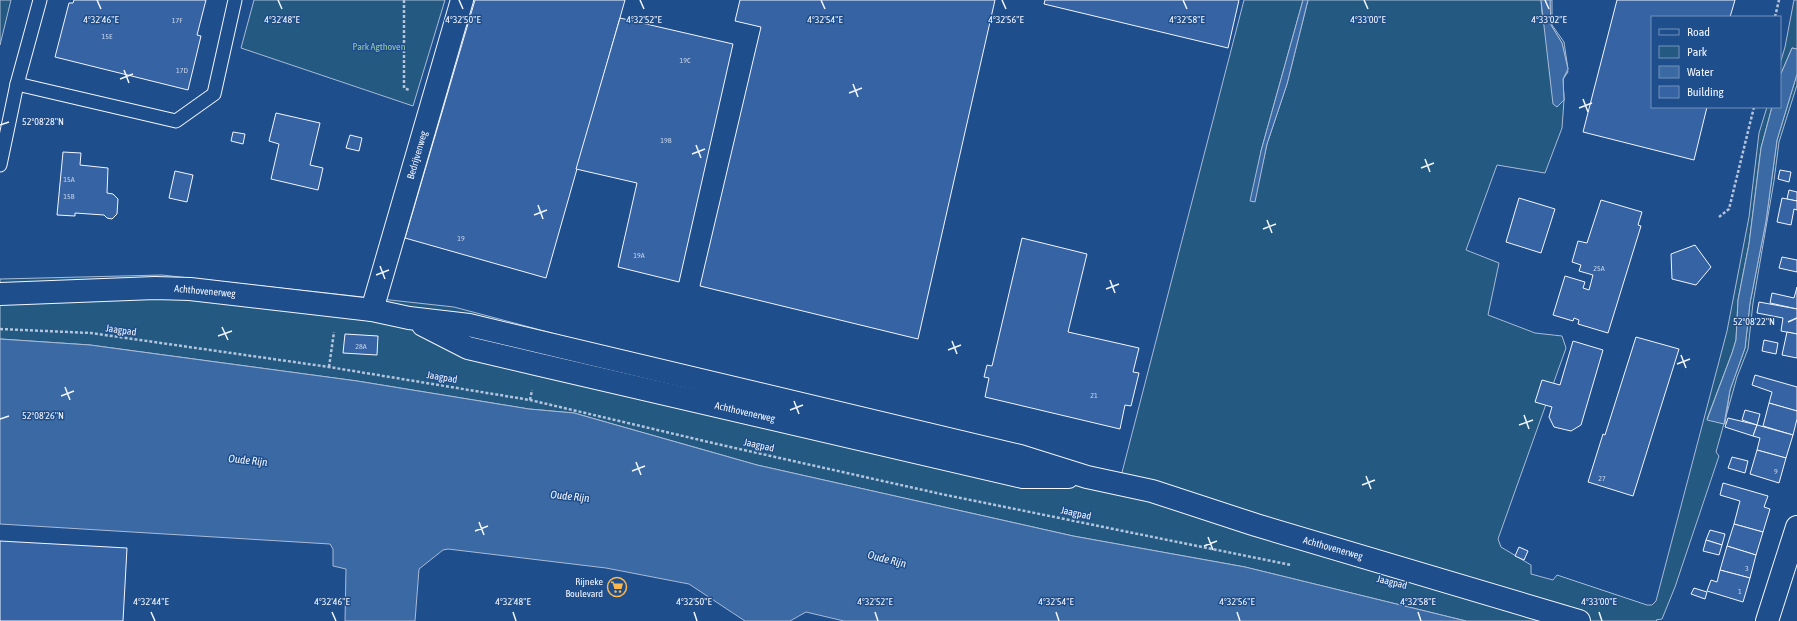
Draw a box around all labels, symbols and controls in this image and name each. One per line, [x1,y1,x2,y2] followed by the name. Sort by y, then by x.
[83,14,119,25] text: 4°32'46"E
[264,14,300,25] text: 4°32'48"E
[445,14,481,25] text: 4°32'50"E
[626,14,662,25] text: 4°32'52"E
[807,14,843,25] text: 4°32'54"E
[988,14,1024,25] text: 4°32'56"E
[1169,14,1205,25] text: 4°32'58"E
[1350,14,1386,25] text: 4°33'00"E
[1531,14,1567,25] text: 4°33'02"E
[172,16,183,25] house number: 17F
[1651,16,1781,108] legend
[1687,25,1710,39] text: Road
[102,32,113,41] house number: 15E
[352,41,406,52] park label: Park Agthoven
[1687,45,1708,59] text: Park
[679,56,691,65] house number: 19C
[1687,65,1714,79] text: Water
[176,66,189,75] house number: 17D
[1687,85,1725,99] text: Building
[22,116,64,127] text: 52°08'28"N
[405,129,429,180] street label: Bedrijvenweg
[660,136,672,145] house number: 19B
[63,175,75,184] house number: 15A
[63,192,75,201] house number: 15B
[457,234,465,243] house number: 19
[633,251,645,260] house number: 19A
[1593,264,1605,273] house number: 25A
[174,283,237,299] street label: Achthovenerweg
[1733,316,1775,327] text: 52°08'22"N
[105,322,137,338] street label: Jaagpad
[355,342,367,351] house number: 28A
[426,369,458,385] street label: Jaagpad
[1090,391,1098,400] house number: 21
[714,400,777,424] street label: Achthovenerweg
[22,410,64,421] text: 52°08'26"N
[743,436,776,454] street label: Jaagpad
[228,452,269,468] water label: Oude Rijn
[1774,467,1778,476] house number: 9
[1598,474,1606,483] house number: 27
[550,488,591,504] water label: Oude Rijn
[1060,504,1093,522] street label: Jaagpad
[1302,534,1365,562] street label: Achthovenerweg
[866,548,908,570] water label: Oude Rijn
[1745,564,1749,573] house number: 3
[1376,573,1409,591] street label: Jaagpad
[565,576,603,599] place label: Rijneke Boulevard
[606,576,628,598] supermarket icon: Rijneke Boulevard
[1738,587,1742,596] house number: 1
[133,596,169,607] text: 4°32'44"E
[314,596,350,607] text: 4°32'46"E
[495,596,531,607] text: 4°32'48"E
[676,596,712,607] text: 4°32'50"E
[857,596,893,607] text: 4°32'52"E
[1038,596,1074,607] text: 4°32'54"E
[1219,596,1255,607] text: 4°32'56"E
[1400,596,1436,607] text: 4°32'58"E
[1581,596,1617,607] text: 4°33'00"E

